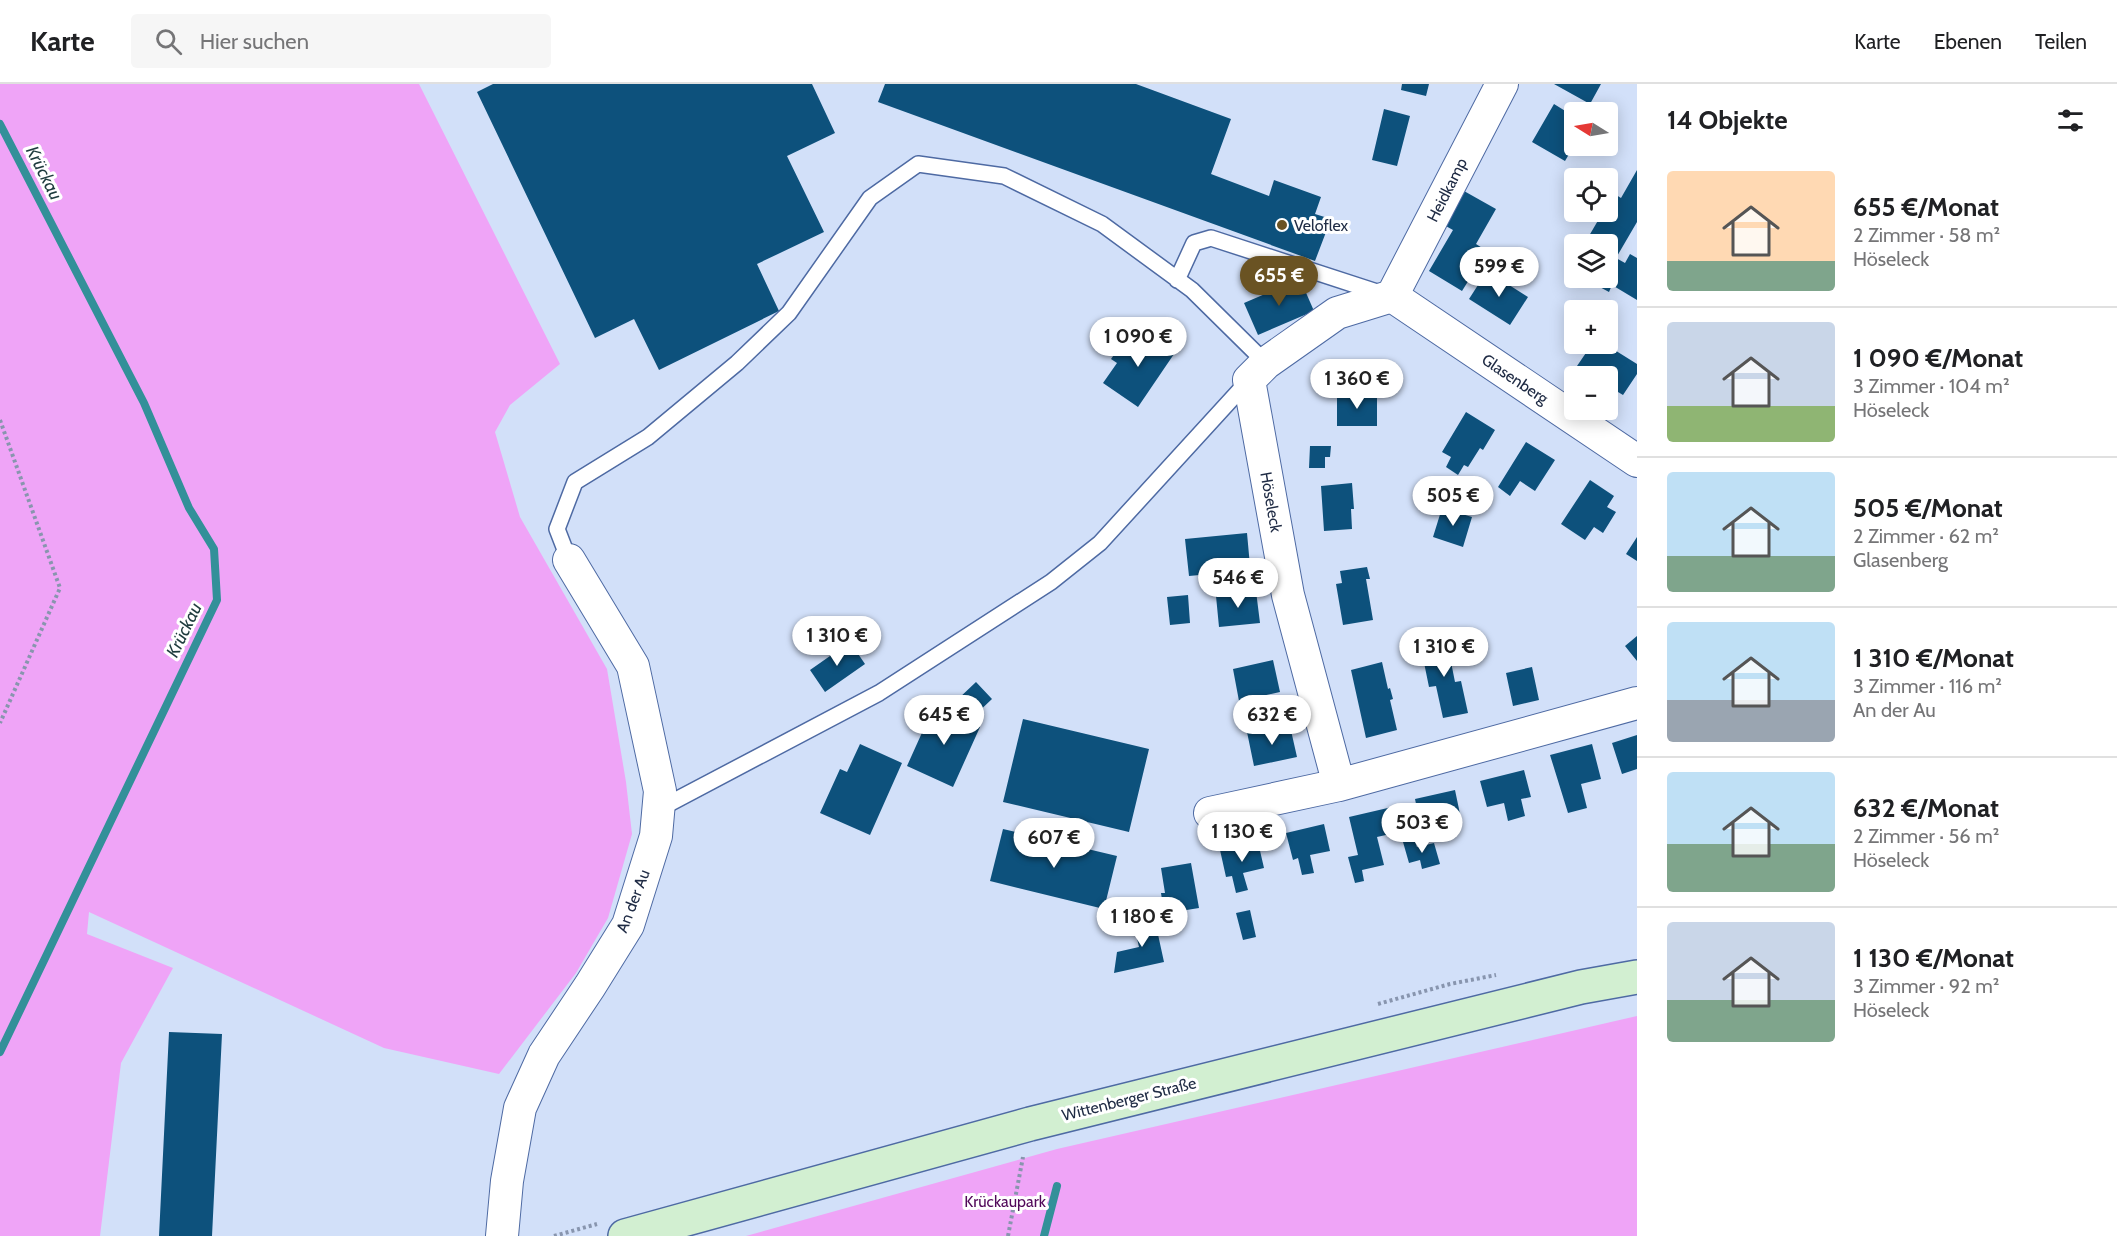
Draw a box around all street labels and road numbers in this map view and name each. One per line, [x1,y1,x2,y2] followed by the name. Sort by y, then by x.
[1423,155,1471,225] street label: Heidkamp
[1478,350,1553,409] street label: Glasenberg
[1256,470,1286,535] street label: Höseleck
[612,867,654,935] street label: An der Au
[1060,1073,1198,1125] street label: Wittenberger Straße

